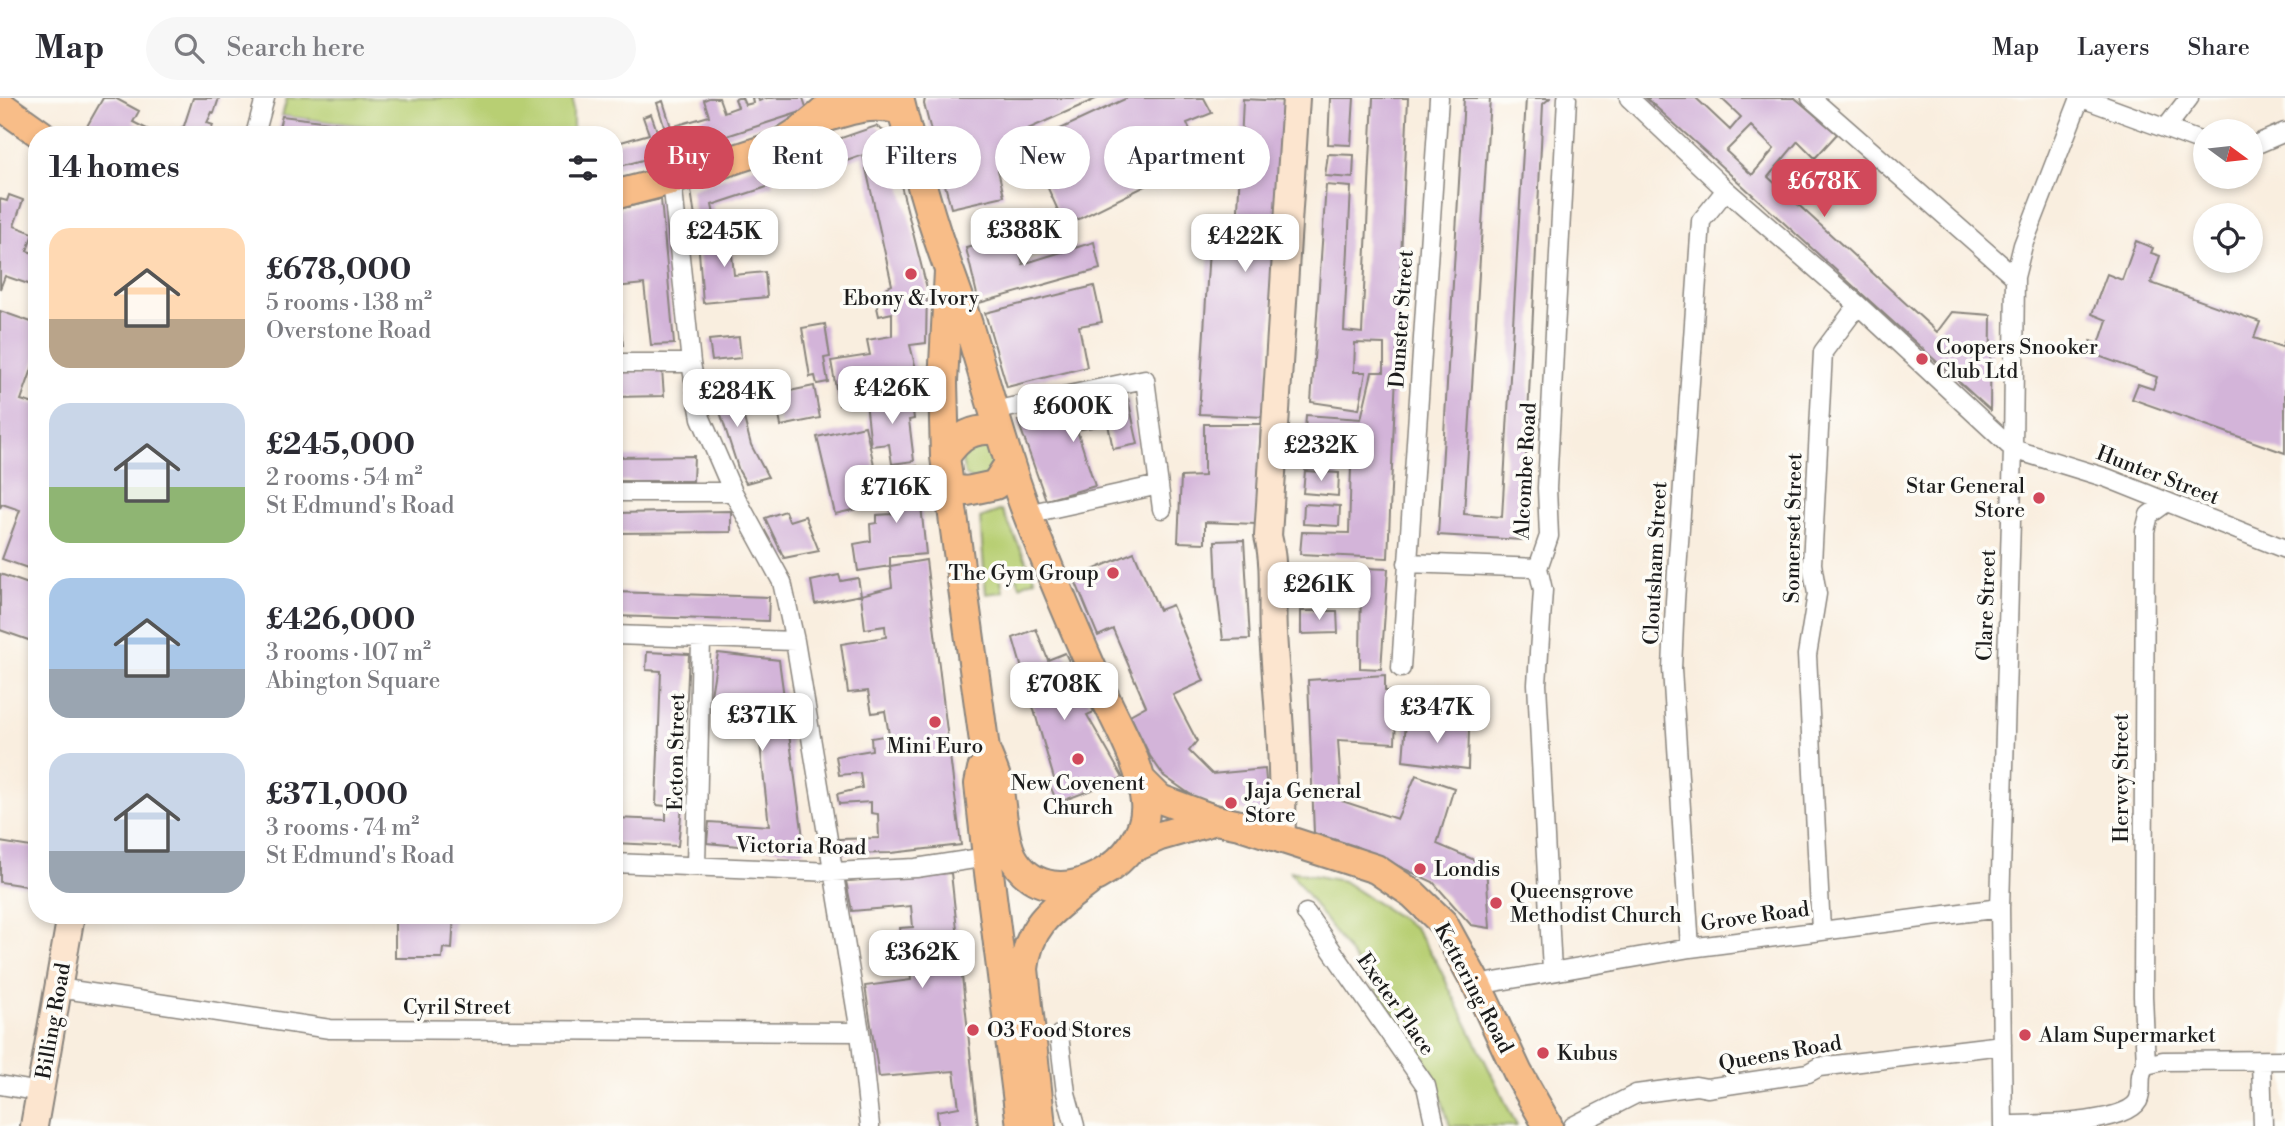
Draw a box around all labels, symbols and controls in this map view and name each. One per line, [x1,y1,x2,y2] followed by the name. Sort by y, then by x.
[146,17,636,80] search box
[35,28,104,69] text: Map
[170,29,208,67] icon: search
[226,32,365,64] text: Search here
[1992,33,2039,63] text: Map
[2077,33,2149,63] text: Layers
[2187,33,2250,63] text: Share
[2193,119,2263,189] north arrow
[2193,119,2263,273] map controls
[644,126,734,189] chip: Buy
[748,126,848,189] chip: Rent
[862,126,981,189] chip: Filters
[995,126,1090,189] chip: New
[1104,126,1270,189] chip: Apartment
[49,149,180,187] text: 14 homes
[564,149,602,187] icon: filters
[1775,159,1873,219] pin: £678K
[1788,168,1860,196] text: £678K
[2193,203,2263,273] button: locate
[975,208,1073,268] pin: £388K
[675,209,773,269] pin: £245K
[1196,214,1294,274] pin: £422K
[987,217,1061,245] text: £388K
[686,218,762,246] text: £245K
[1207,223,1283,251] text: £422K
[1384,249,1420,389] street label: Dunster Street
[266,251,411,289] text: £678,000
[105,256,189,340] icon: home
[903,266,919,282] marker: Ebony & Ivory
[843,286,980,312] place label: Ebony & Ivory
[266,289,432,317] text: 5 rooms · 138 m²
[266,317,431,345] text: Overstone Road
[1936,335,2098,385] place label: Coopers Snooker Club Ltd
[1914,351,1930,367] marker: Coopers Snooker Club Ltd
[843,366,941,426] pin: £426K
[688,370,786,429] pin: £284K
[854,375,930,403] text: £426K
[699,378,775,406] text: £284K
[1024,384,1122,444] pin: £600K
[1033,393,1113,421] text: £600K
[1509,402,1543,541] street label: Alcombe Road
[1272,424,1370,483] pin: £232K
[266,426,415,464] text: £245,000
[105,431,189,515] icon: home
[1284,432,1358,460] text: £232K
[2092,441,2223,511] street label: Hunter Street
[1780,452,1808,603] street label: Somerset Street
[266,464,423,492] text: 2 rooms · 54 m²
[847,466,945,525] pin: £716K
[861,474,931,502] text: £716K
[1906,474,2025,524] place label: Star General Store
[1639,480,1673,646] street label: Cloutsham Street
[2031,490,2047,506] marker: Star General Store
[266,492,454,520] text: St Edmund's Road
[1972,548,2002,662] street label: Clare Street
[949,561,1099,587] place label: The Gym Group
[1270,562,1368,622] pin: £261K
[1105,565,1121,581] marker: The Gym Group
[1284,571,1354,599] text: £261K
[266,601,415,639] text: £426,000
[105,606,189,690] icon: home
[266,639,431,667] text: 3 rooms · 107 m²
[1015,662,1113,722] pin: £708K
[266,667,440,695] text: Abington Square
[1026,671,1102,699] text: £708K
[1388,686,1486,745] pin: £347K
[663,692,691,811] street label: Ecton Street
[713,694,811,753] pin: £371K
[1400,694,1474,722] text: £347K
[727,702,797,730] text: £371K
[2109,713,2135,843] street label: Hervey Street
[927,714,943,730] marker: Mini Euro
[887,734,983,760] place label: Mini Euro
[1070,751,1086,767] marker: New Covenent Church
[1011,771,1146,821] place label: New Covenent Church
[266,776,408,814] text: £371,000
[1244,779,1361,829] place label: Jaja General Store
[105,781,189,865] icon: home
[1223,795,1239,811] marker: Jaja General Store
[266,814,419,842] text: 3 rooms · 74 m²
[735,833,866,861] street label: Victoria Road
[266,842,454,870] text: St Edmund's Road
[1434,857,1500,883] place label: Londis
[1412,861,1428,877] marker: Londis
[1510,879,1682,929] place label: Queensgrove Methodist Church
[1488,895,1504,911] marker: Queensgrove Methodist Church
[1699,896,1811,937] street label: Grove Road
[1428,919,1518,1058] street label: Kettering Road
[873,930,971,990] pin: £362K
[885,939,959,967] text: £362K
[1350,948,1440,1061] street label: Exeter Place
[31,961,77,1082] street label: Billing Road
[403,995,512,1021] street label: Cyril Street
[987,1018,1131,1044] place label: O3 Food Stores
[965,1022,981,1038] marker: O3 Food Stores
[2038,1023,2216,1049] place label: Alam Supermarket
[2017,1027,2033,1043] marker: Alam Supermarket
[1717,1030,1844,1078] street label: Queens Road
[1557,1041,1618,1067] place label: Kubus
[1535,1045,1551,1061] marker: Kubus

